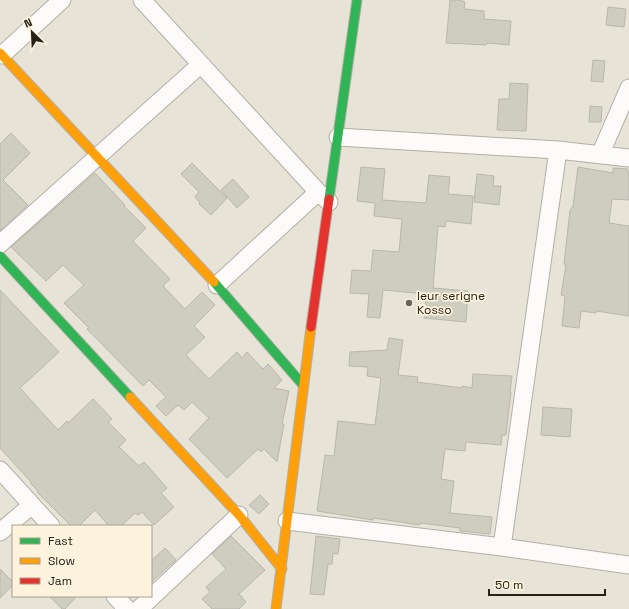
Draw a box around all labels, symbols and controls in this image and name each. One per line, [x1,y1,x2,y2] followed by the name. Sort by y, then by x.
[12,12,52,52] north arrow
[22,15,34,31] text: N
[417,288,485,318] place label: leur serigne Kosso
[404,298,414,308] marker: leur serigne Kosso
[12,525,152,597] legend
[48,533,73,549] text: Fast
[48,553,75,569] text: Slow
[489,571,605,597] scale bar
[48,573,72,589] text: Jam
[495,577,523,593] text: 50 m

